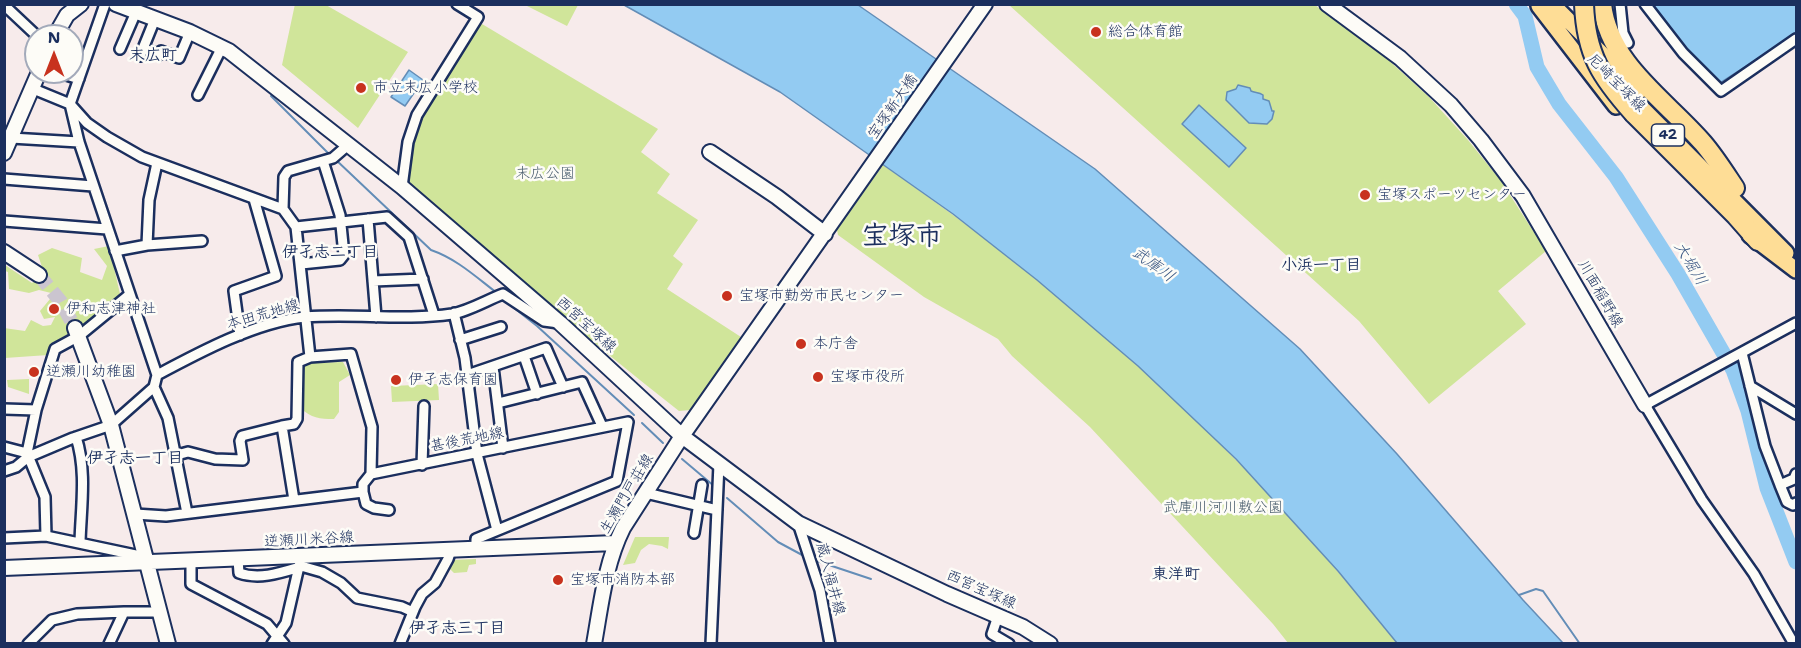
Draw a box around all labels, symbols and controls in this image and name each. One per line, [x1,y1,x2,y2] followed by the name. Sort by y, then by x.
[1108,23,1183,41] place label: 総合体育館
[24,24,84,84] north arrow
[1089,25,1103,39] marker: 総合体育館
[48,27,60,48] text: N
[129,46,177,66] district label: 末広町
[1583,50,1649,116] street label: 尼崎宝塚線
[864,71,922,143] street label: 宝塚新大橋
[373,79,478,97] place label: 市立末広小学校
[354,81,368,95] marker: 市立末広小学校
[1652,124,1684,146] road number: 42
[515,165,575,183] park label: 末広公園
[1377,186,1527,204] place label: 宝塚スポーツセンター
[1358,188,1372,202] marker: 宝塚スポーツセンター
[862,221,942,253] district label: 宝塚市
[1669,238,1711,290] water label: 大堀川
[282,243,378,263] district label: 伊孑志二丁目
[1128,243,1178,287] water label: 武庫川
[1281,256,1361,276] district label: 小浜一丁目
[1573,257,1627,331] street label: 川面稲野線
[739,287,904,305] place label: 宝塚市勤労市民センター
[720,289,734,303] marker: 宝塚市勤労市民センター
[552,293,620,357] street label: 西宮宝塚線
[224,296,302,334] street label: 本田荒地線
[66,300,156,318] place label: 伊和志津神社
[47,302,61,316] marker: 伊和志津神社
[813,335,858,353] place label: 本庁舎
[794,337,808,351] marker: 本庁舎
[46,363,136,381] place label: 逆瀬川幼稚園
[27,365,41,379] marker: 逆瀬川幼稚園
[830,368,905,386] place label: 宝塚市役所
[811,370,825,384] marker: 宝塚市役所
[408,371,498,389] place label: 伊孑志保育園
[389,373,403,387] marker: 伊孑志保育園
[428,424,506,456] street label: 甚後荒地線
[87,449,183,469] district label: 伊孑志一丁目
[596,451,658,537] street label: 生瀬門戸荘線
[1163,499,1283,517] park label: 武庫川河川敷公園
[264,529,354,551] street label: 逆瀬川米谷線
[812,540,848,618] street label: 蔵人福井線
[1152,565,1200,585] district label: 東洋町
[943,567,1019,613] street label: 西宮宝塚線
[570,571,675,589] place label: 宝塚市消防本部
[551,573,565,587] marker: 宝塚市消防本部
[409,619,505,639] district label: 伊孑志三丁目

